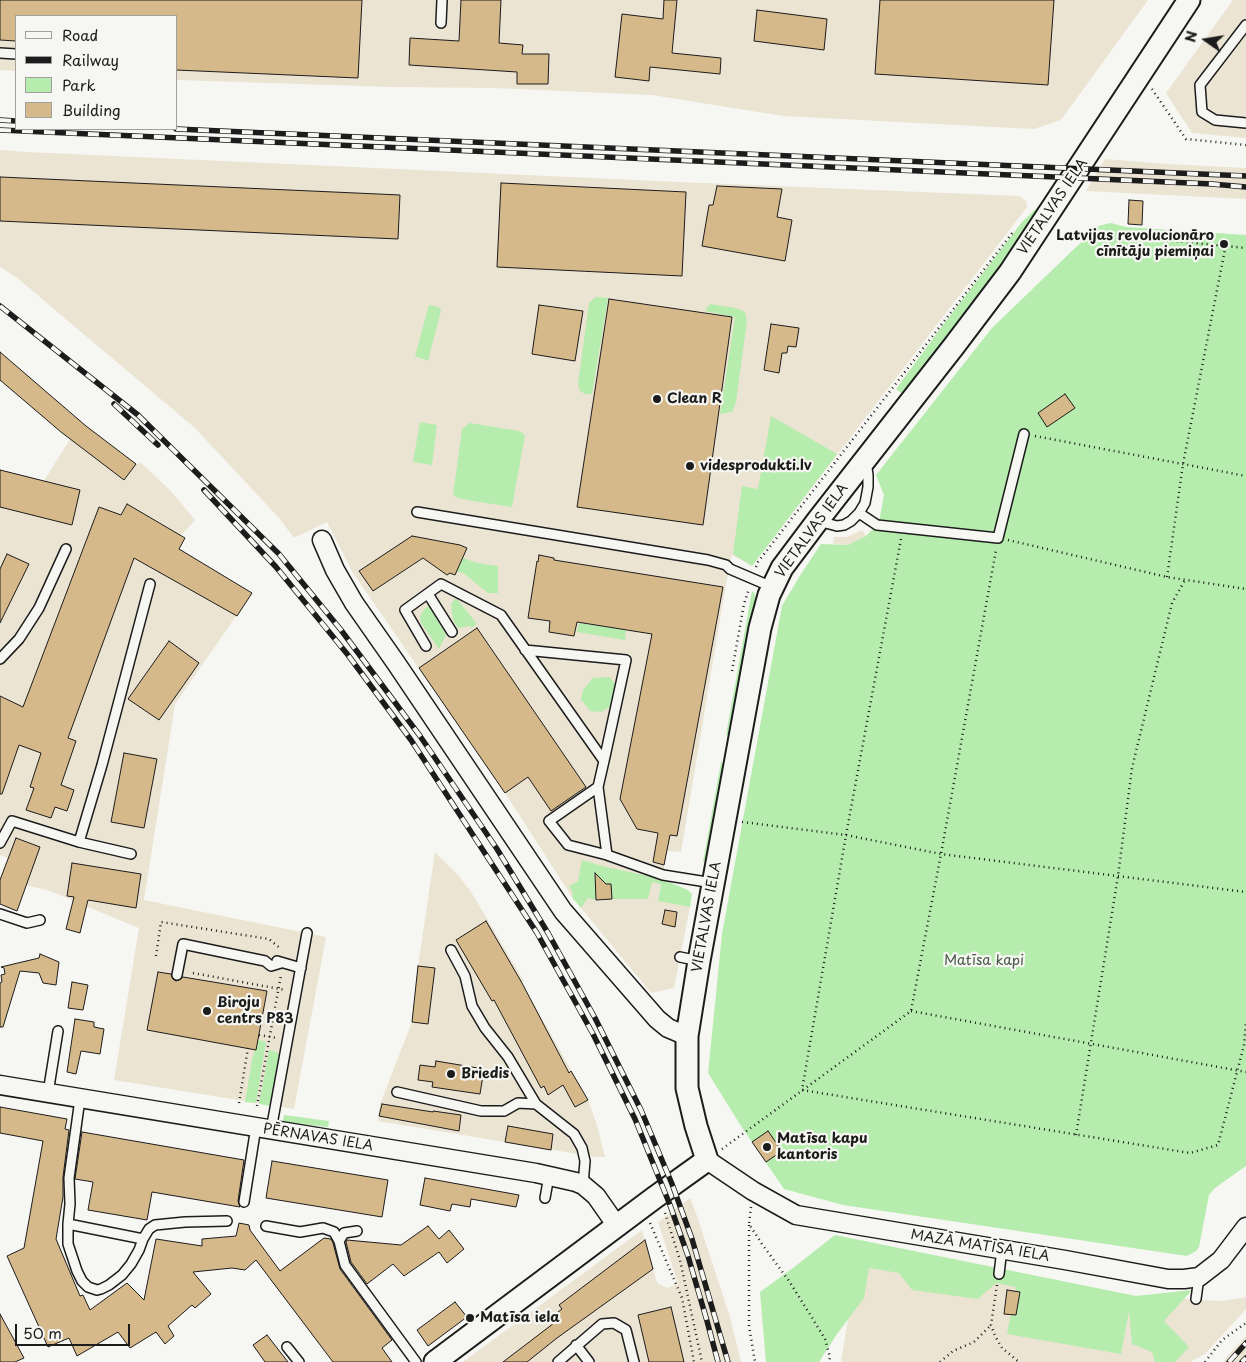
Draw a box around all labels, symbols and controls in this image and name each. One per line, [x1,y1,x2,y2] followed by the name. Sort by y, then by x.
[15,15,178,130] legend
[1181,15,1231,65] north arrow
[62,23,98,46] text: Road
[1179,29,1202,44] text: N
[62,48,119,71] text: Railway
[62,73,96,96] text: Park
[62,98,121,121] text: Building
[1015,156,1091,258] street label: VIETALVAS IELA
[1056,228,1214,260] place label: Latvijas revolucionāro cīnītāju piemiņai
[1218,238,1230,250] marker: Latvijas revolucionāro cīnītāju piemiņai
[667,391,722,407] place label: Clean R
[651,393,663,405] marker: Clean R
[700,458,812,474] place label: videsprodukti.lv
[684,460,696,472] marker: videsprodukti.lv
[772,481,852,581] street label: VIETALVAS IELA
[689,860,725,974] street label: VIETALVAS IELA
[944,953,1024,969] park label: Matīsa kapi
[217,995,293,1028] place label: Biroju centrs P83
[201,1005,213,1017] marker: Biroju centrs P83
[461,1066,509,1082] place label: Briedis
[445,1068,457,1080] marker: Briedis
[262,1121,374,1155] street label: PĒRNAVAS IELA
[777,1131,867,1164] place label: Matīsa kapu kantoris
[761,1141,773,1153] marker: Matīsa kapu kantoris
[909,1227,1051,1265] street label: MAZĀ MATĪSA IELA
[480,1310,560,1326] place label: Matīsa iela
[464,1312,476,1324] marker: Matīsa iela
[18,1314,132,1346] scale bar
[23,1321,62,1344] text: 50 m

